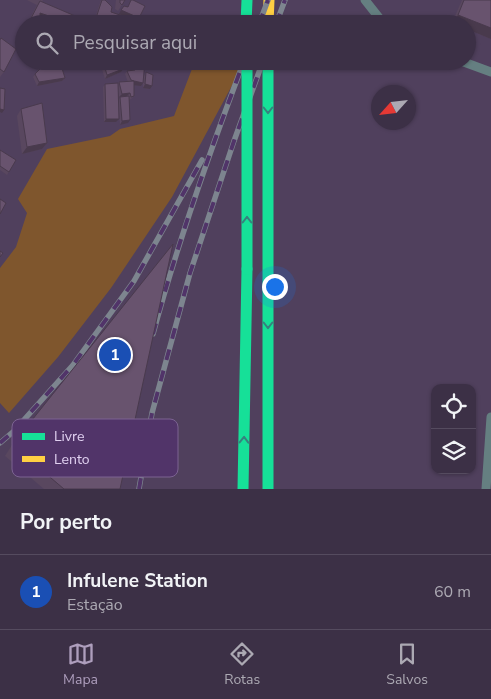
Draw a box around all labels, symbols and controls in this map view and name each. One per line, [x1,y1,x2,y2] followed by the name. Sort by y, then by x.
[15,15,476,70] search box
[33,29,61,57] icon: search
[73,30,197,56] text: Pesquisar aqui
[371,85,416,130] north arrow
[263,106,273,114] one-way arrow
[242,216,252,224] one-way arrow
[262,274,288,300] your location
[263,322,273,329] one-way arrow
[99,336,131,374] pin: 1
[431,384,476,474] map controls
[431,384,476,429] button: locate
[12,419,178,477] legend
[54,427,84,446] text: Livre
[431,429,476,474] button: layers
[239,436,249,444] one-way arrow
[54,450,90,469] text: Lento
[20,508,112,536] text: Por perto
[67,568,208,594] text: Infulene Station
[31,581,41,603] text: 1
[434,581,471,603] text: 60 m
[67,594,123,616] text: Estação
[63,640,98,689] tab: Mapa
[224,640,260,689] tab: Rotas
[386,640,428,689] tab: Salvos

